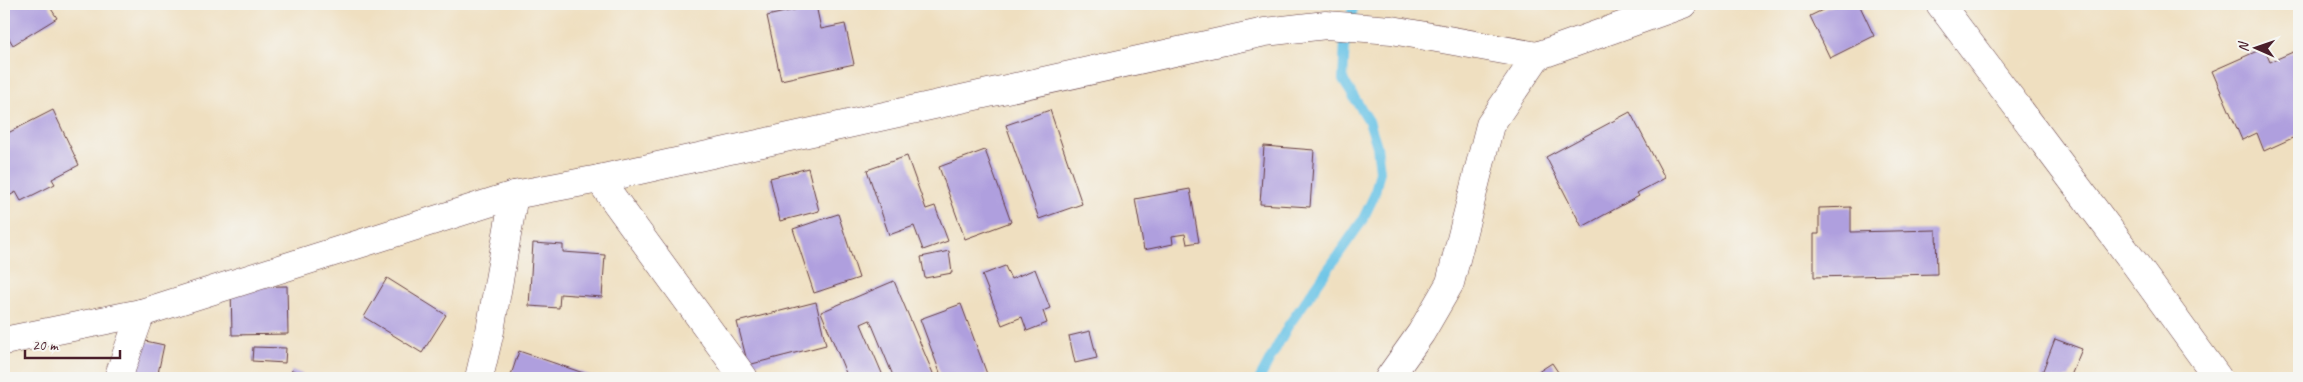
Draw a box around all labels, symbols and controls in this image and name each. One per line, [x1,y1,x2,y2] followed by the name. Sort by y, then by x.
[2230,22,2280,72] north arrow
[2235,41,2252,52] text: N
[25,327,120,359] scale bar
[32,336,59,355] text: 20 m

